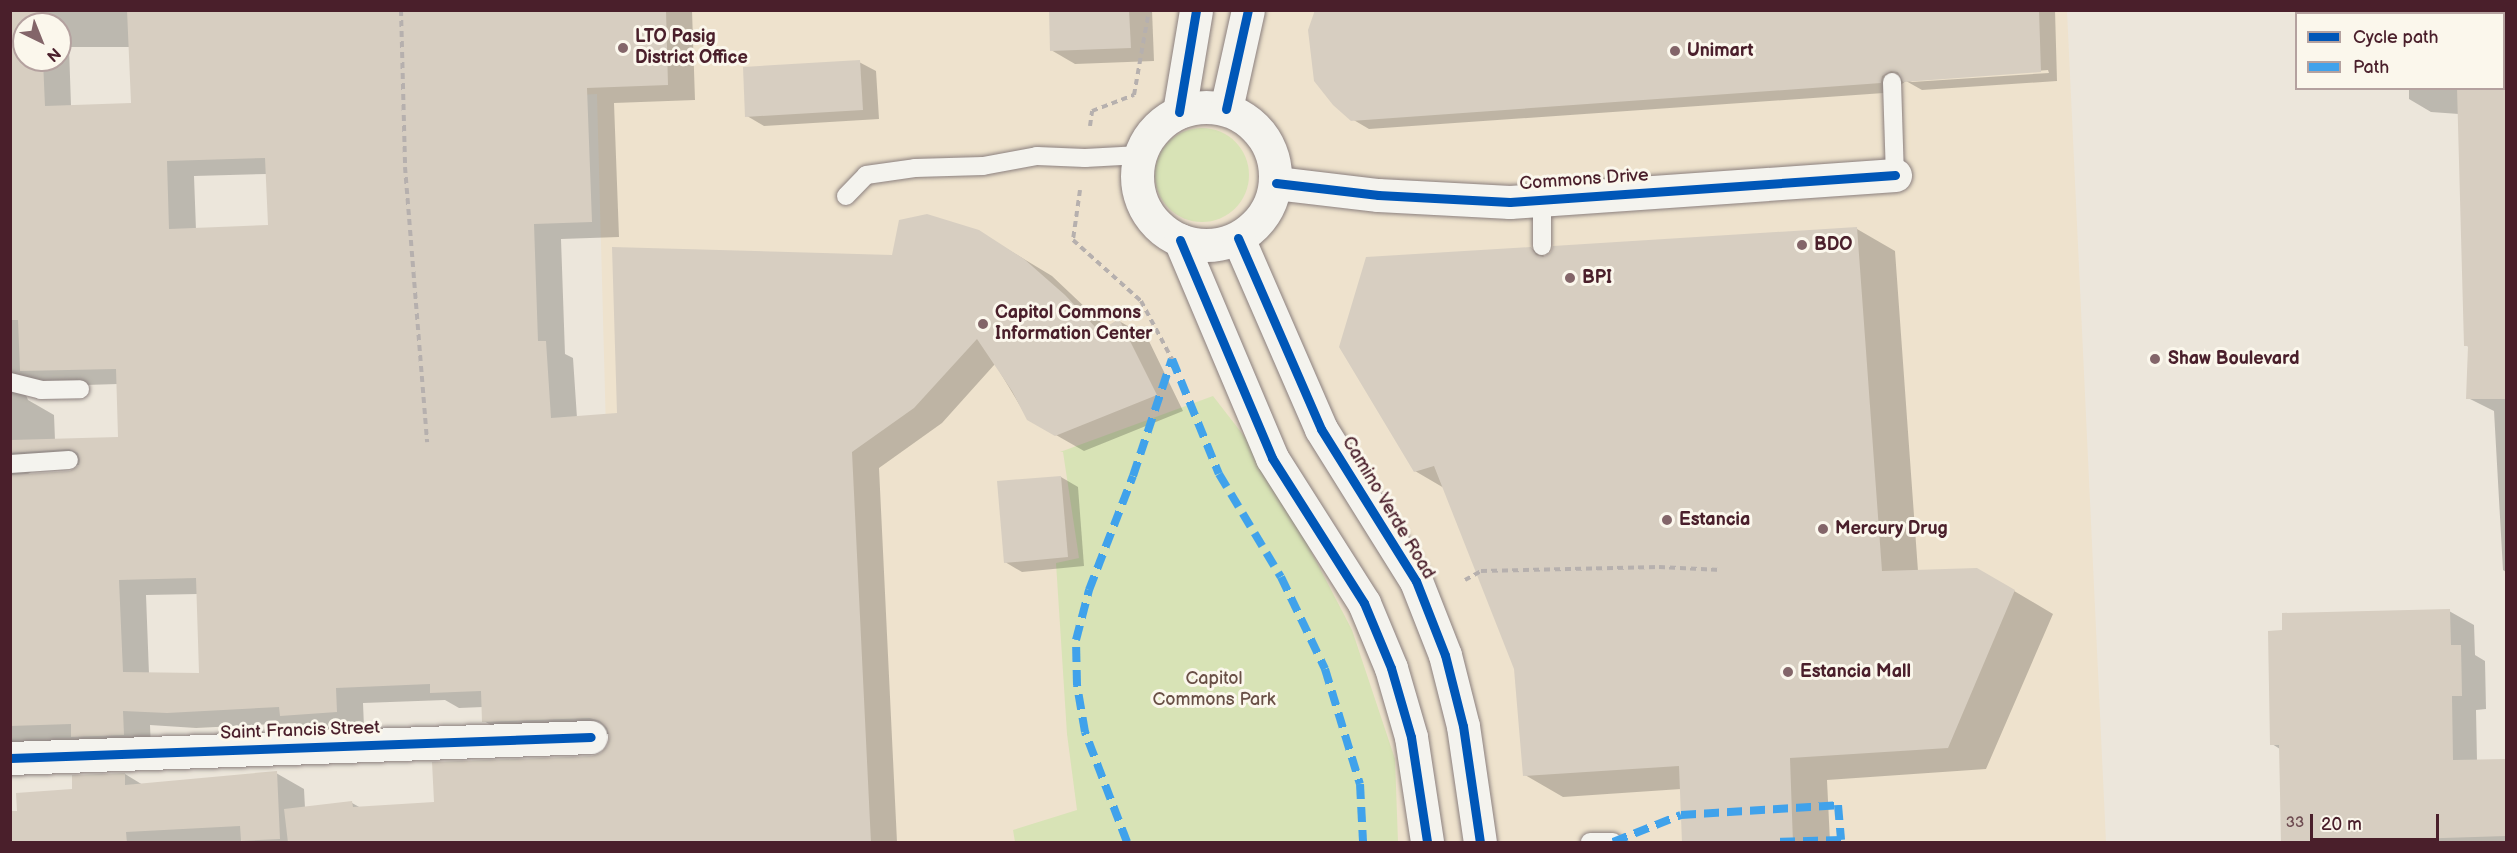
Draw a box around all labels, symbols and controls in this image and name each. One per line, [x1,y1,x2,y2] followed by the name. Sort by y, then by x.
[12,12,72,72] north arrow
[2295,12,2505,90] legend
[635,27,748,70] place label: LTO Pasig District Office
[2353,27,2439,48] text: Cycle path
[1687,40,1753,62] place label: Unimart
[616,41,630,55] marker: LTO Pasig District Office
[42,43,64,65] text: N
[1668,44,1682,58] marker: Unimart
[2353,57,2389,78] text: Path
[1519,165,1649,195] street label: Commons Drive
[1814,234,1852,256] place label: BDO
[1795,238,1809,252] marker: BDO
[1582,267,1612,289] place label: BPI
[1563,271,1577,285] marker: BPI
[995,303,1152,346] place label: Capitol Commons Information Center
[976,317,990,331] marker: Capitol Commons Information Center
[2168,348,2299,370] place label: Shaw Boulevard
[2146,350,2164,368] marker: Shaw Boulevard
[1337,432,1439,584] street label: Camino Verde Road
[1679,509,1750,531] place label: Estancia
[1660,513,1674,527] marker: Estancia
[1835,518,1948,540] place label: Mercury Drug
[1816,522,1830,536] marker: Mercury Drug
[1800,661,1911,683] place label: Estancia Mall
[1781,665,1795,679] marker: Estancia Mall
[1152,669,1276,712] park label: Capitol Commons Park
[220,717,380,745] street label: Saint Francis Street
[2313,802,2442,840] scale bar
[2286,814,2304,832] house number: 33
[2321,814,2362,835] text: 20 m

